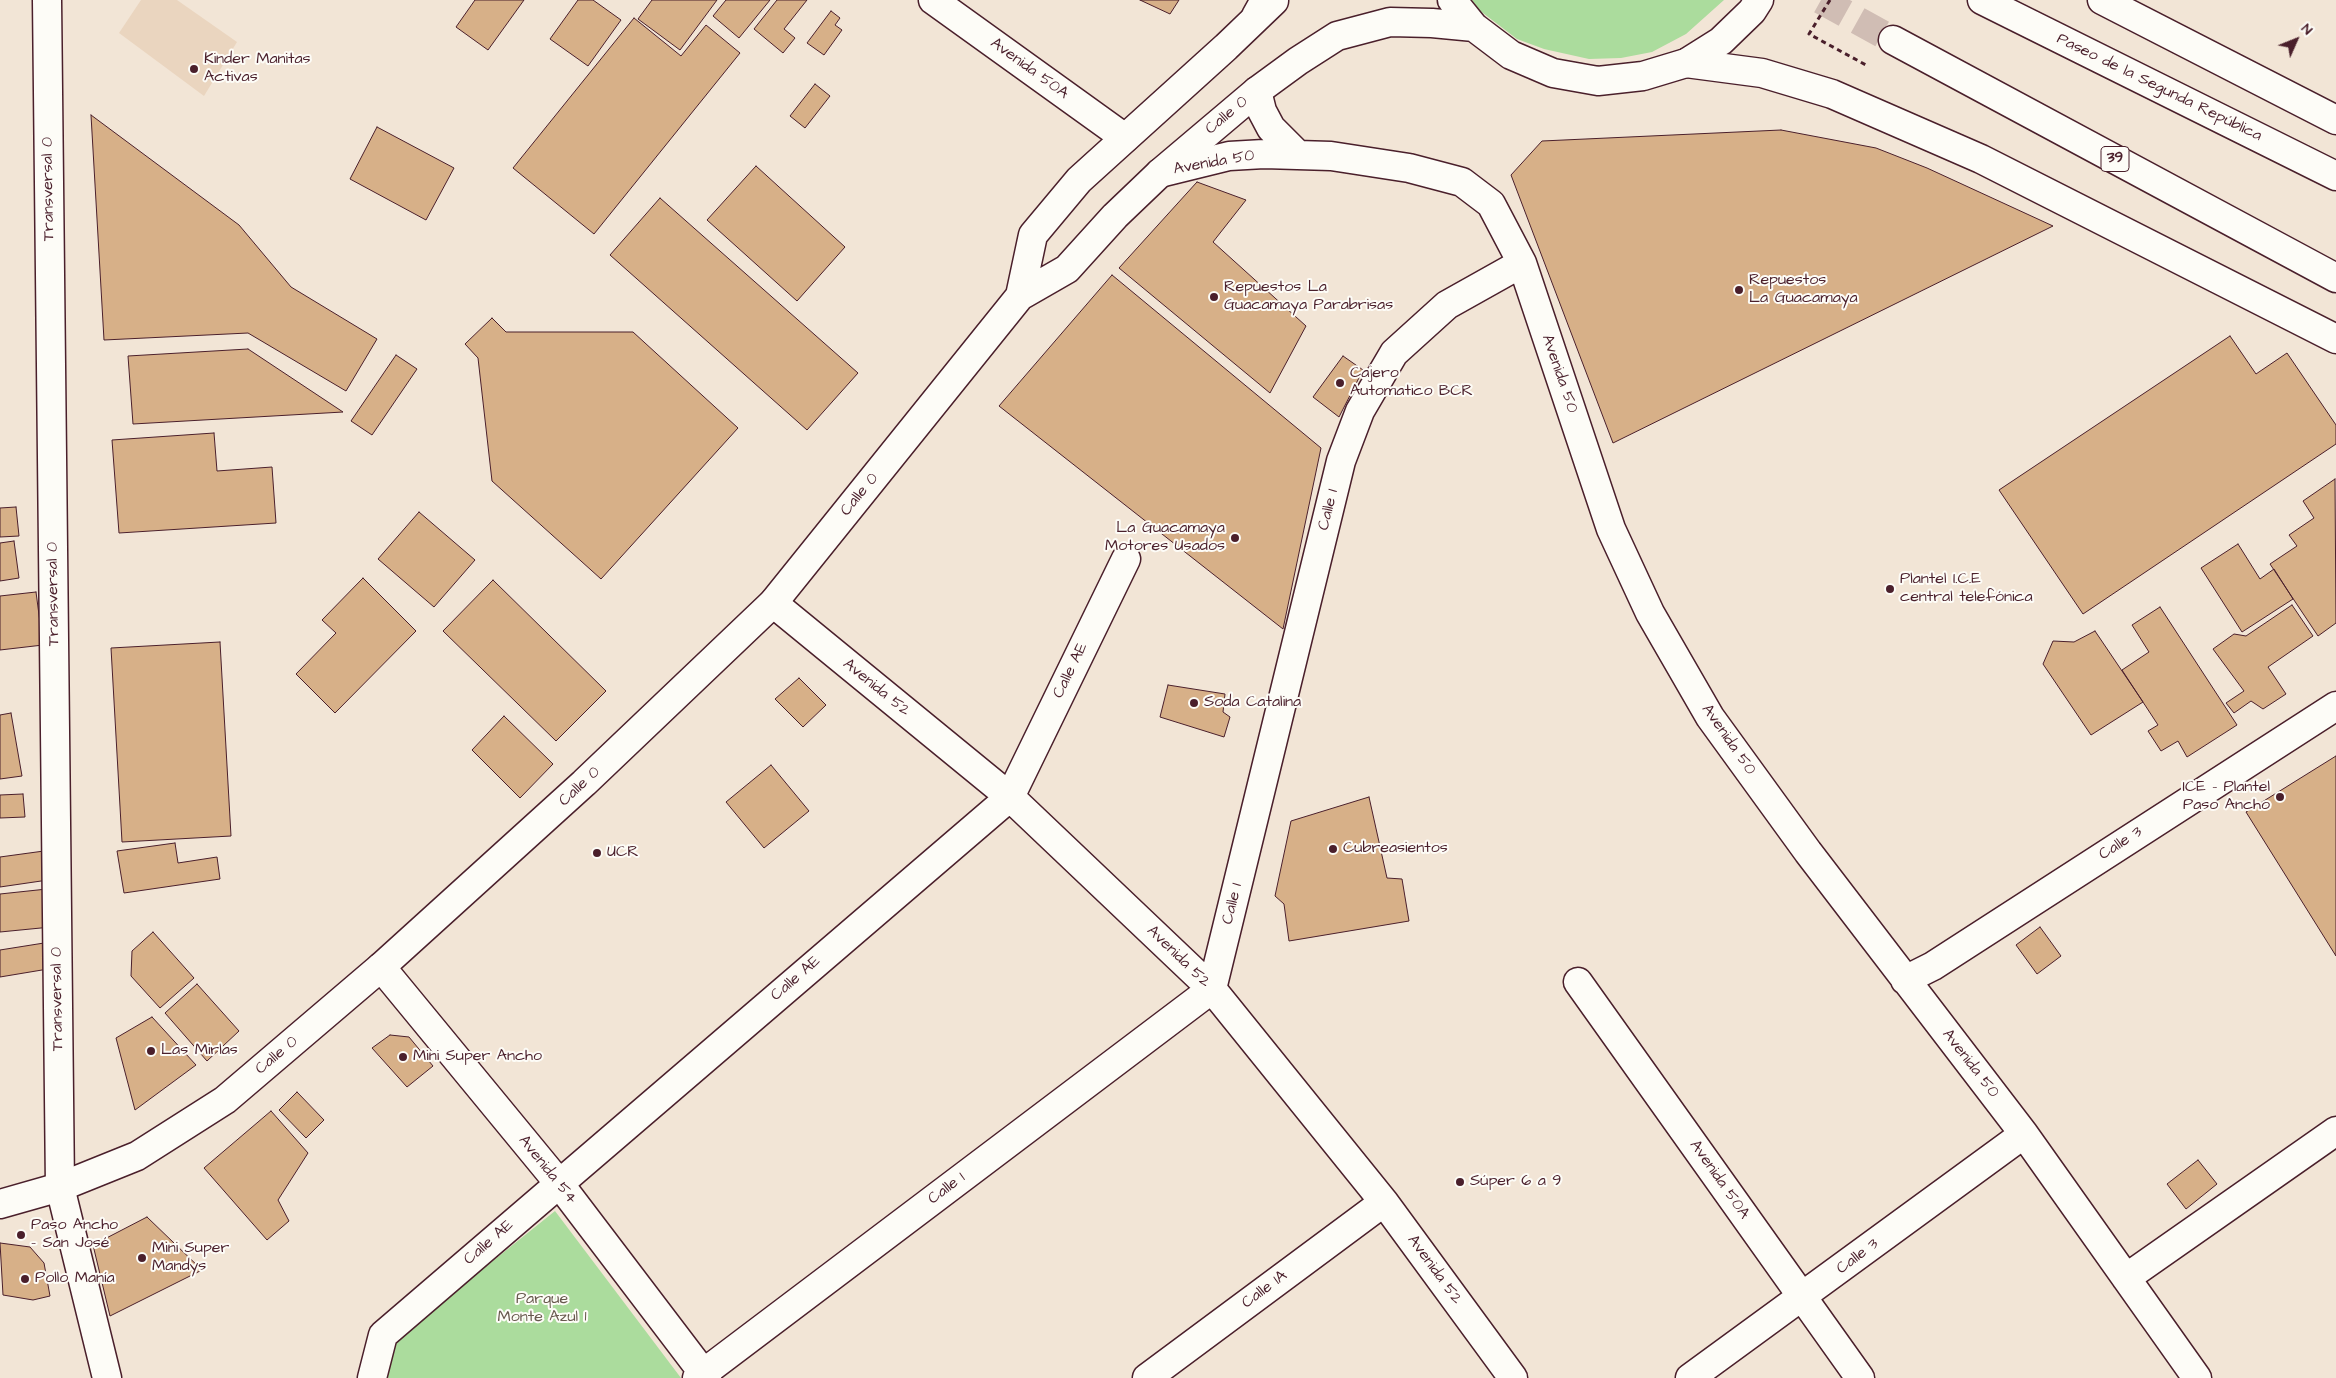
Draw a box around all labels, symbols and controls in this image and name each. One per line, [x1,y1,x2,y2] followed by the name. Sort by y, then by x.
[2271,15,2321,65] north arrow
[2297,19,2317,40] text: N
[2053,30,2265,146] street label: Paseo de la Segunda República
[986,34,1072,104] street label: Avenida 50A
[204,50,311,88] place label: Kinder Manitas Activas
[188,63,200,75] marker: Kinder Manitas Activas
[1202,93,1252,139] street label: Calle 0
[38,137,60,241] street label: Transversal 0
[1172,146,1256,180] street label: Avenida 50
[2101,146,2129,172] road number: 39
[1749,271,1858,309] place label: Repuestos La Guacamaya
[1224,278,1393,316] place label: Repuestos La Guacamaya Parabrisas
[1733,284,1745,296] marker: Repuestos La Guacamaya
[1208,291,1220,303] marker: Repuestos La Guacamaya Parabrisas
[1537,332,1581,416] street label: Avenida 50
[1350,364,1473,402] place label: Cajero Automatico BCR
[1334,377,1346,389] marker: Cajero Automatico BCR
[837,470,883,520] street label: Calle 0
[1315,487,1343,533] street label: Calle 1
[1105,519,1225,557] place label: La Guacamaya Motores Usados
[1229,532,1241,544] marker: La Guacamaya Motores Usados
[43,542,65,646] street label: Transversal 0
[1900,570,2033,608] place label: Plantel I.C.E central telefónica
[1884,583,1896,595] marker: Plantel I.C.E central telefónica
[1049,640,1093,702] street label: Calle AE
[839,655,913,721] street label: Avenida 52
[1204,693,1301,713] place label: Soda Catalina
[1188,697,1200,709] marker: Soda Catalina
[1697,701,1759,779] street label: Avenida 50
[555,763,605,811] street label: Calle 0
[2182,778,2270,816] place label: ICE - Plantel Paso Ancho
[2274,791,2286,803] marker: ICE - Plantel Paso Ancho
[2096,823,2146,865] street label: Calle 3
[1343,839,1448,859] place label: Cubreasientos
[607,843,639,863] place label: UCR
[1327,843,1339,855] marker: Cubreasientos
[591,847,603,859] marker: UCR
[1219,881,1247,927] street label: Calle 1
[1142,922,1214,992] street label: Avenida 52
[47,947,69,1051] street label: Transversal 0
[767,952,825,1006] street label: Calle AE
[1937,1026,2003,1102] street label: Avenida 50
[252,1033,302,1079] street label: Calle 0
[161,1041,238,1061] place label: Las Mirlas
[145,1045,157,1057] marker: Las Mirlas
[413,1047,542,1067] place label: Mini Super Ancho
[397,1051,409,1063] marker: Mini Super Ancho
[514,1132,580,1208] street label: Avenida 54
[1685,1137,1753,1223] street label: Avenida 50A
[925,1169,969,1209] street label: Calle 1
[1470,1172,1561,1192] place label: Súper 6 a 9
[1454,1176,1466,1188] marker: Súper 6 a 9
[31,1216,118,1254] place label: Paso Ancho - San José
[460,1216,518,1270] street label: Calle AE
[15,1229,27,1241] marker: Paso Ancho - San José
[1402,1232,1466,1308] street label: Avenida 52
[1833,1235,1883,1279] street label: Calle 3
[152,1239,229,1277] place label: Mini Super Mandys
[136,1252,148,1264] marker: Mini Super Mandys
[1239,1267,1291,1313] street label: Calle 1A
[35,1269,115,1289] place label: Pollo Manía
[19,1273,31,1285] marker: Pollo Manía
[497,1290,587,1328] park label: Parque Monte Azul 1

